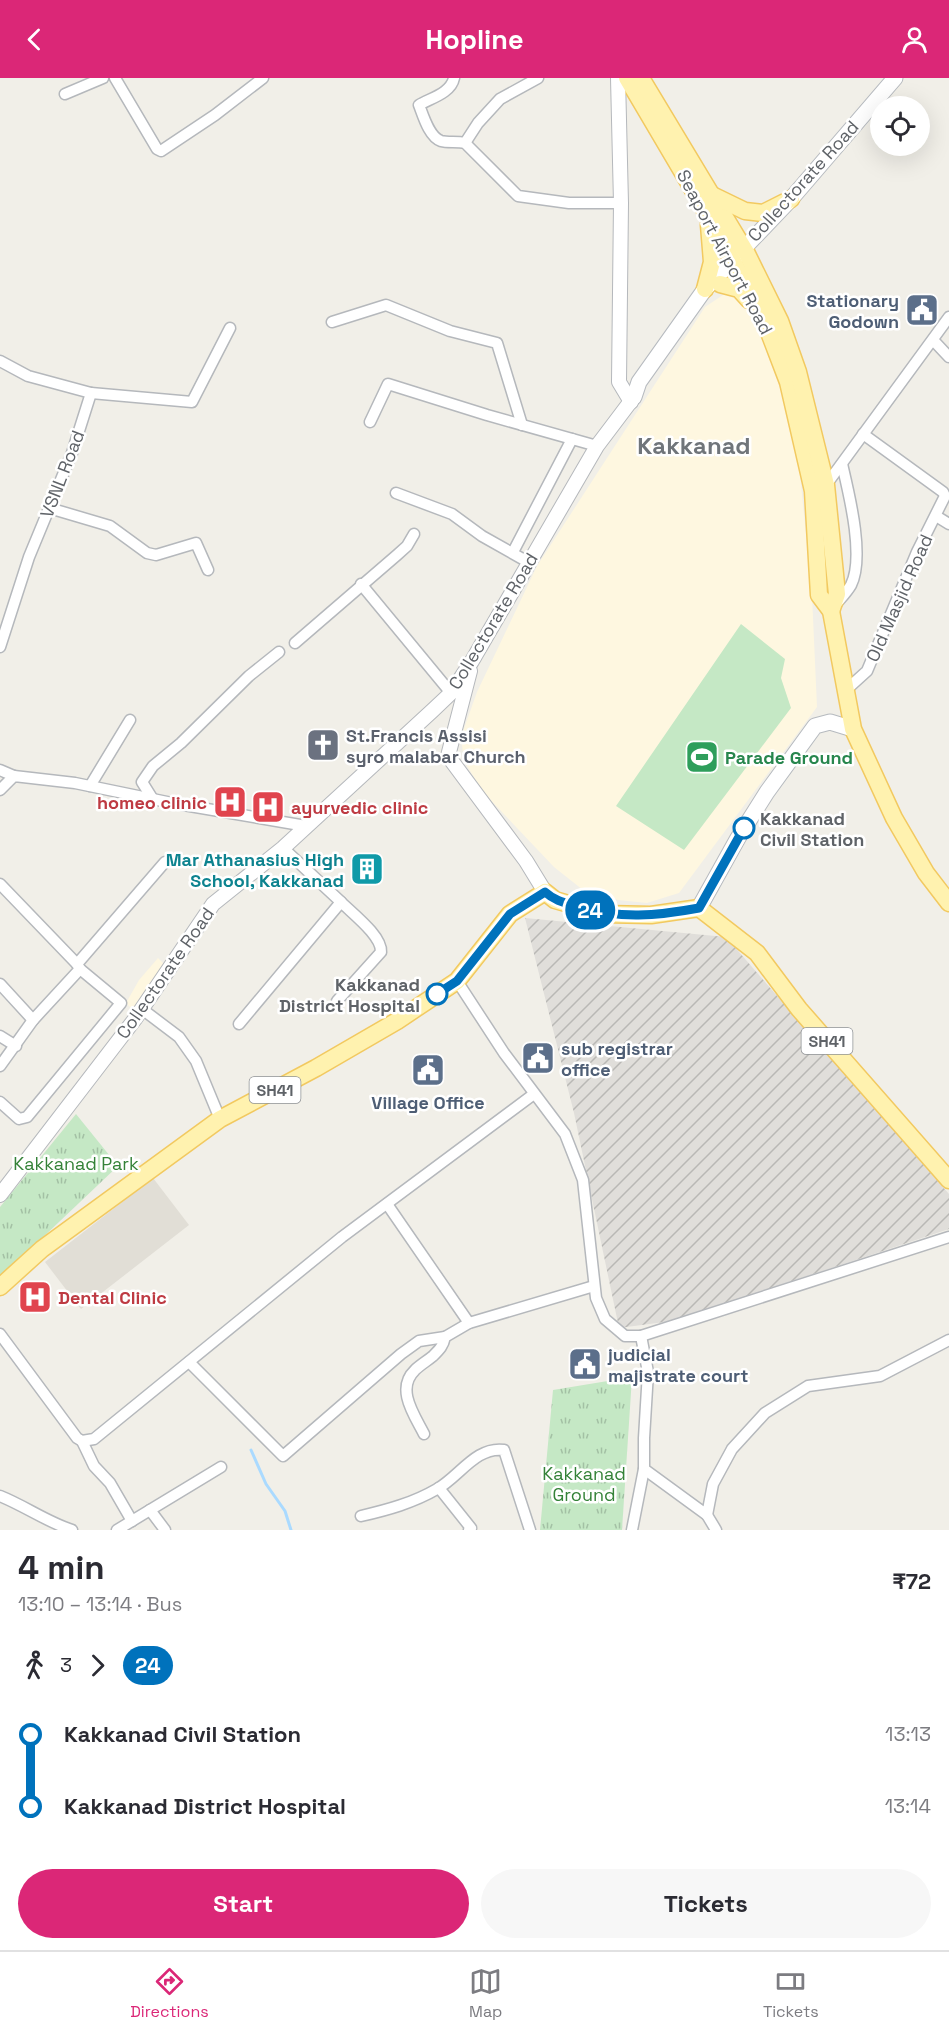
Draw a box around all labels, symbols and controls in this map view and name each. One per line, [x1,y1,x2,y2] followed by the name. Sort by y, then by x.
[425,22,524,57] text: Hopline
[18,23,51,56] icon: back
[898,23,931,56] icon: person
[870,96,930,156] map controls
[870,96,930,156] button: locate
[742,116,864,246] street label: Collectorate Road
[672,166,778,338] street label: Seaport Airport Road
[806,289,899,333] place label: Stationary Godown
[904,292,940,328] public building icon: Stationary Godown
[35,427,89,521] street label: VSNL Road
[637,430,751,461] district label: Kakkanad
[861,531,937,665] street label: Old Masjid Road
[443,549,543,693] street label: Collectorate Road
[346,724,526,768] place label: St.Francis Assisi syro malabar Church
[305,727,341,763] church icon: St.Francis Assisi syro malabar Church
[684,739,720,775] sports icon: Parade Ground
[725,746,853,769] place label: Parade Ground
[212,784,248,820] hospital icon: homeo clinic
[250,789,286,825] hospital icon: ayurvedic clinic
[97,791,207,814] place label: homeo clinic
[291,796,428,819] place label: ayurvedic clinic
[760,807,864,851] place label: Kakkanad Civil Station
[733,817,755,839] marker: Kakkanad Civil Station
[166,848,344,892] place label: Mar Athanasius High School, Kakkanad
[349,851,385,887] building icon: Mar Athanasius High School, Kakkanad
[563,890,617,930] line badge: 24
[577,897,603,924] text: 24
[111,903,219,1043] street label: Collectorate Road
[279,973,420,1017] place label: Kakkanad District Hospital
[426,983,448,1005] marker: Kakkanad District Hospital
[802,1028,852,1054] road number: SH41
[561,1037,673,1081] place label: sub registrar office
[520,1040,556,1076] public building icon: sub registrar office
[410,1052,446,1088] public building icon: Village Office
[250,1077,300,1103] road number: SH41
[371,1091,485,1114] place label: Village Office
[13,1152,139,1175] park label: Kakkanad Park
[17,1279,53,1315] hospital icon: Dental Clinic
[58,1286,167,1309] place label: Dental Clinic
[607,1343,748,1387] place label: judicial majistrate court
[567,1346,603,1382] public building icon: judicial majistrate court
[542,1462,626,1506] park label: Kakkanad Ground
[18,1547,105,1589] text: 4 min
[892,1567,931,1595] text: ₹72
[18,1591,182,1617] text: 13:10 – 13:14 · Bus
[18,1649,51,1682] icon: walk
[81,1649,114,1682] icon: forward
[60,1652,72,1678] text: 3
[135,1652,161,1679] text: 24
[64,1720,301,1748] text: Kakkanad Civil Station
[885,1721,931,1747] text: 13:13
[64,1792,346,1820] text: Kakkanad District Hospital
[885,1793,931,1819] text: 13:14
[18,1869,469,1938] button: Start
[481,1869,931,1938] button: Tickets
[130,1965,209,2022] tab: Directions
[469,1965,502,2022] tab: Map
[763,1965,819,2022] tab: Tickets

